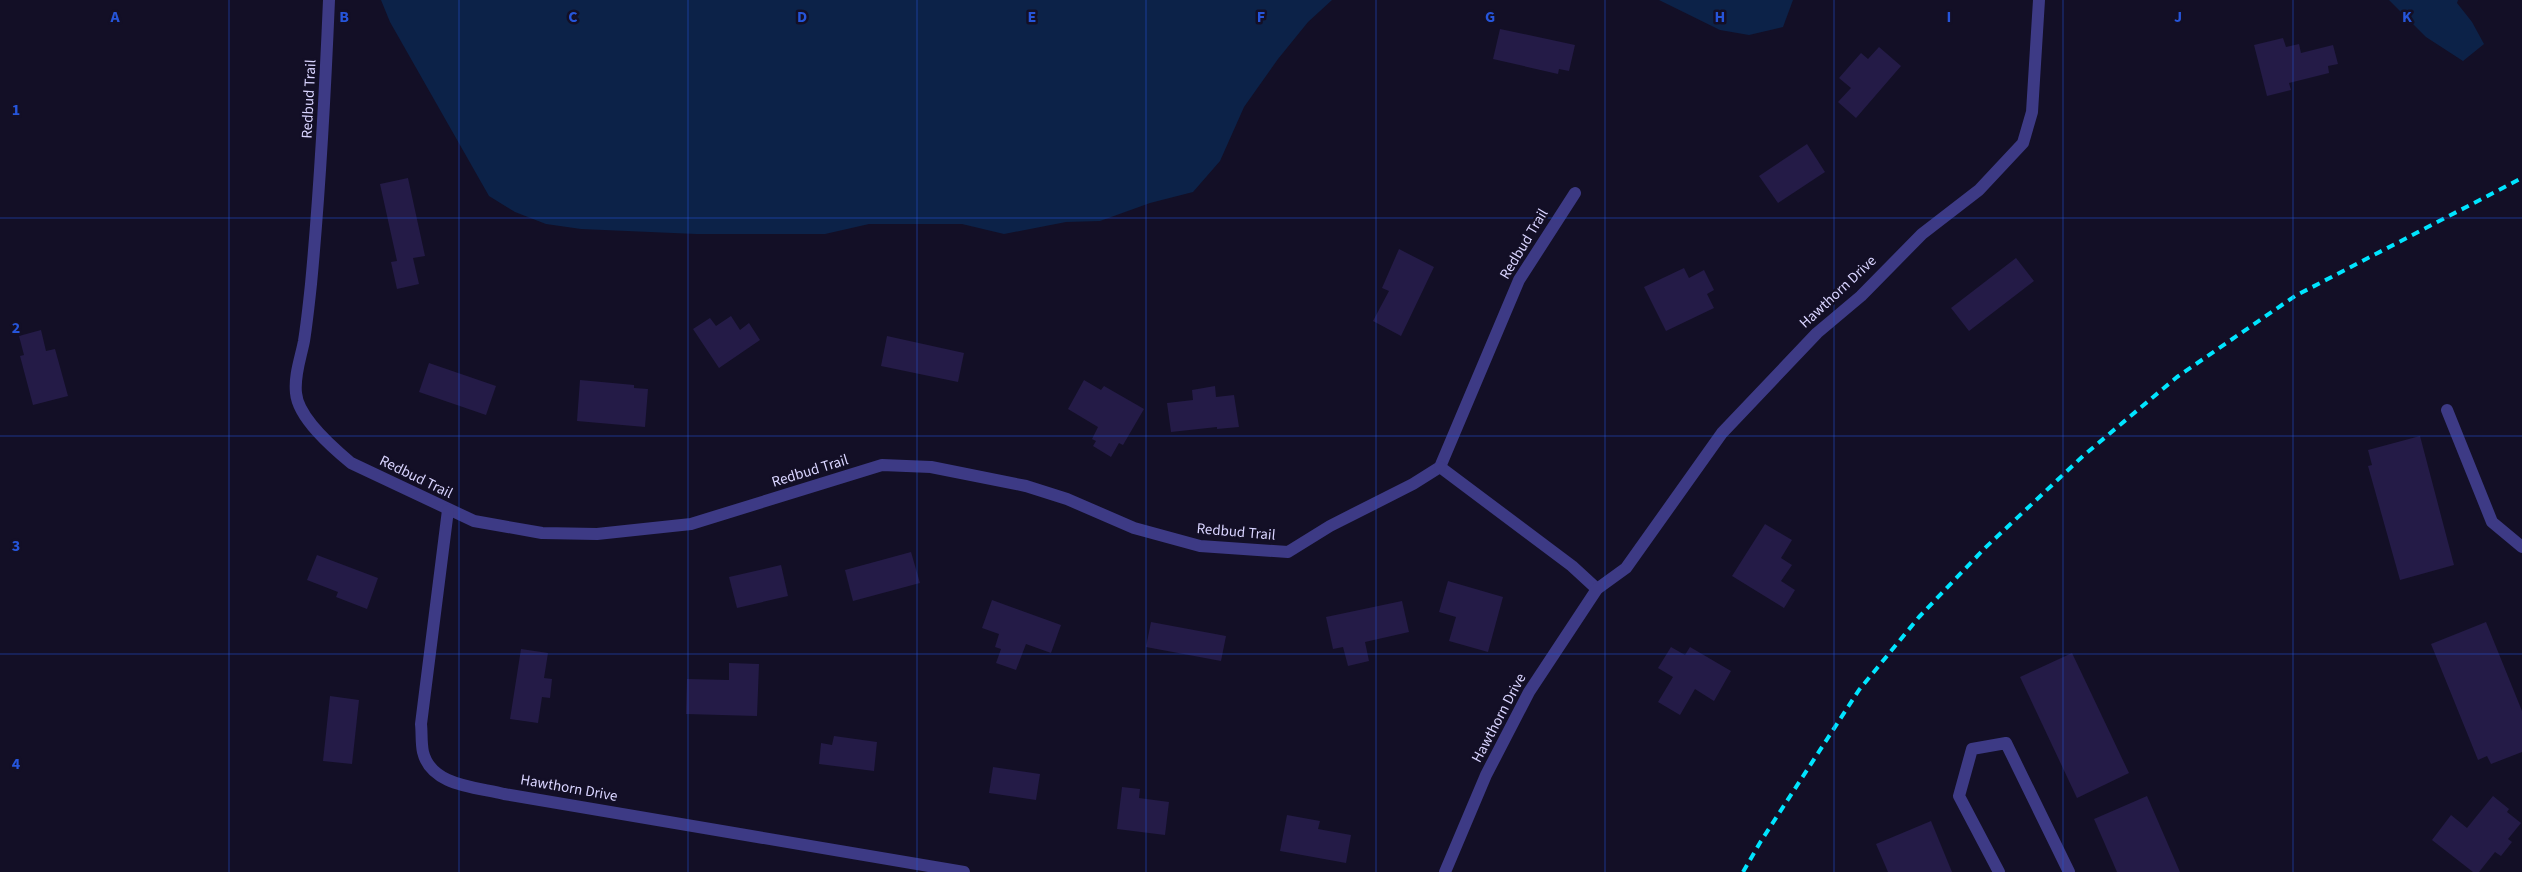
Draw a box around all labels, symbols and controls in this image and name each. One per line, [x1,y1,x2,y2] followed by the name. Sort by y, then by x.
[109,6,120,28] text: A
[339,6,349,28] text: B
[568,6,578,28] text: C
[797,6,807,28] text: D
[1028,6,1036,28] text: E
[1257,6,1265,28] text: F
[1485,6,1495,28] text: G
[1715,6,1725,28] text: H
[1947,6,1951,28] text: I
[2174,6,2182,28] text: J
[2402,6,2412,28] text: K
[296,59,322,139] street label: Redbud Trail
[12,99,20,121] text: 1
[1495,204,1553,283] street label: Redbud Trail
[1795,251,1881,333] street label: Hawthorn Drive
[12,317,20,339] text: 2
[769,449,851,493] street label: Redbud Trail
[376,450,456,504] street label: Redbud Trail
[1196,518,1277,546] street label: Redbud Trail
[12,535,20,557] text: 3
[1467,670,1531,766] street label: Hawthorn Drive
[12,753,21,775] text: 4
[519,769,619,807] street label: Hawthorn Drive

